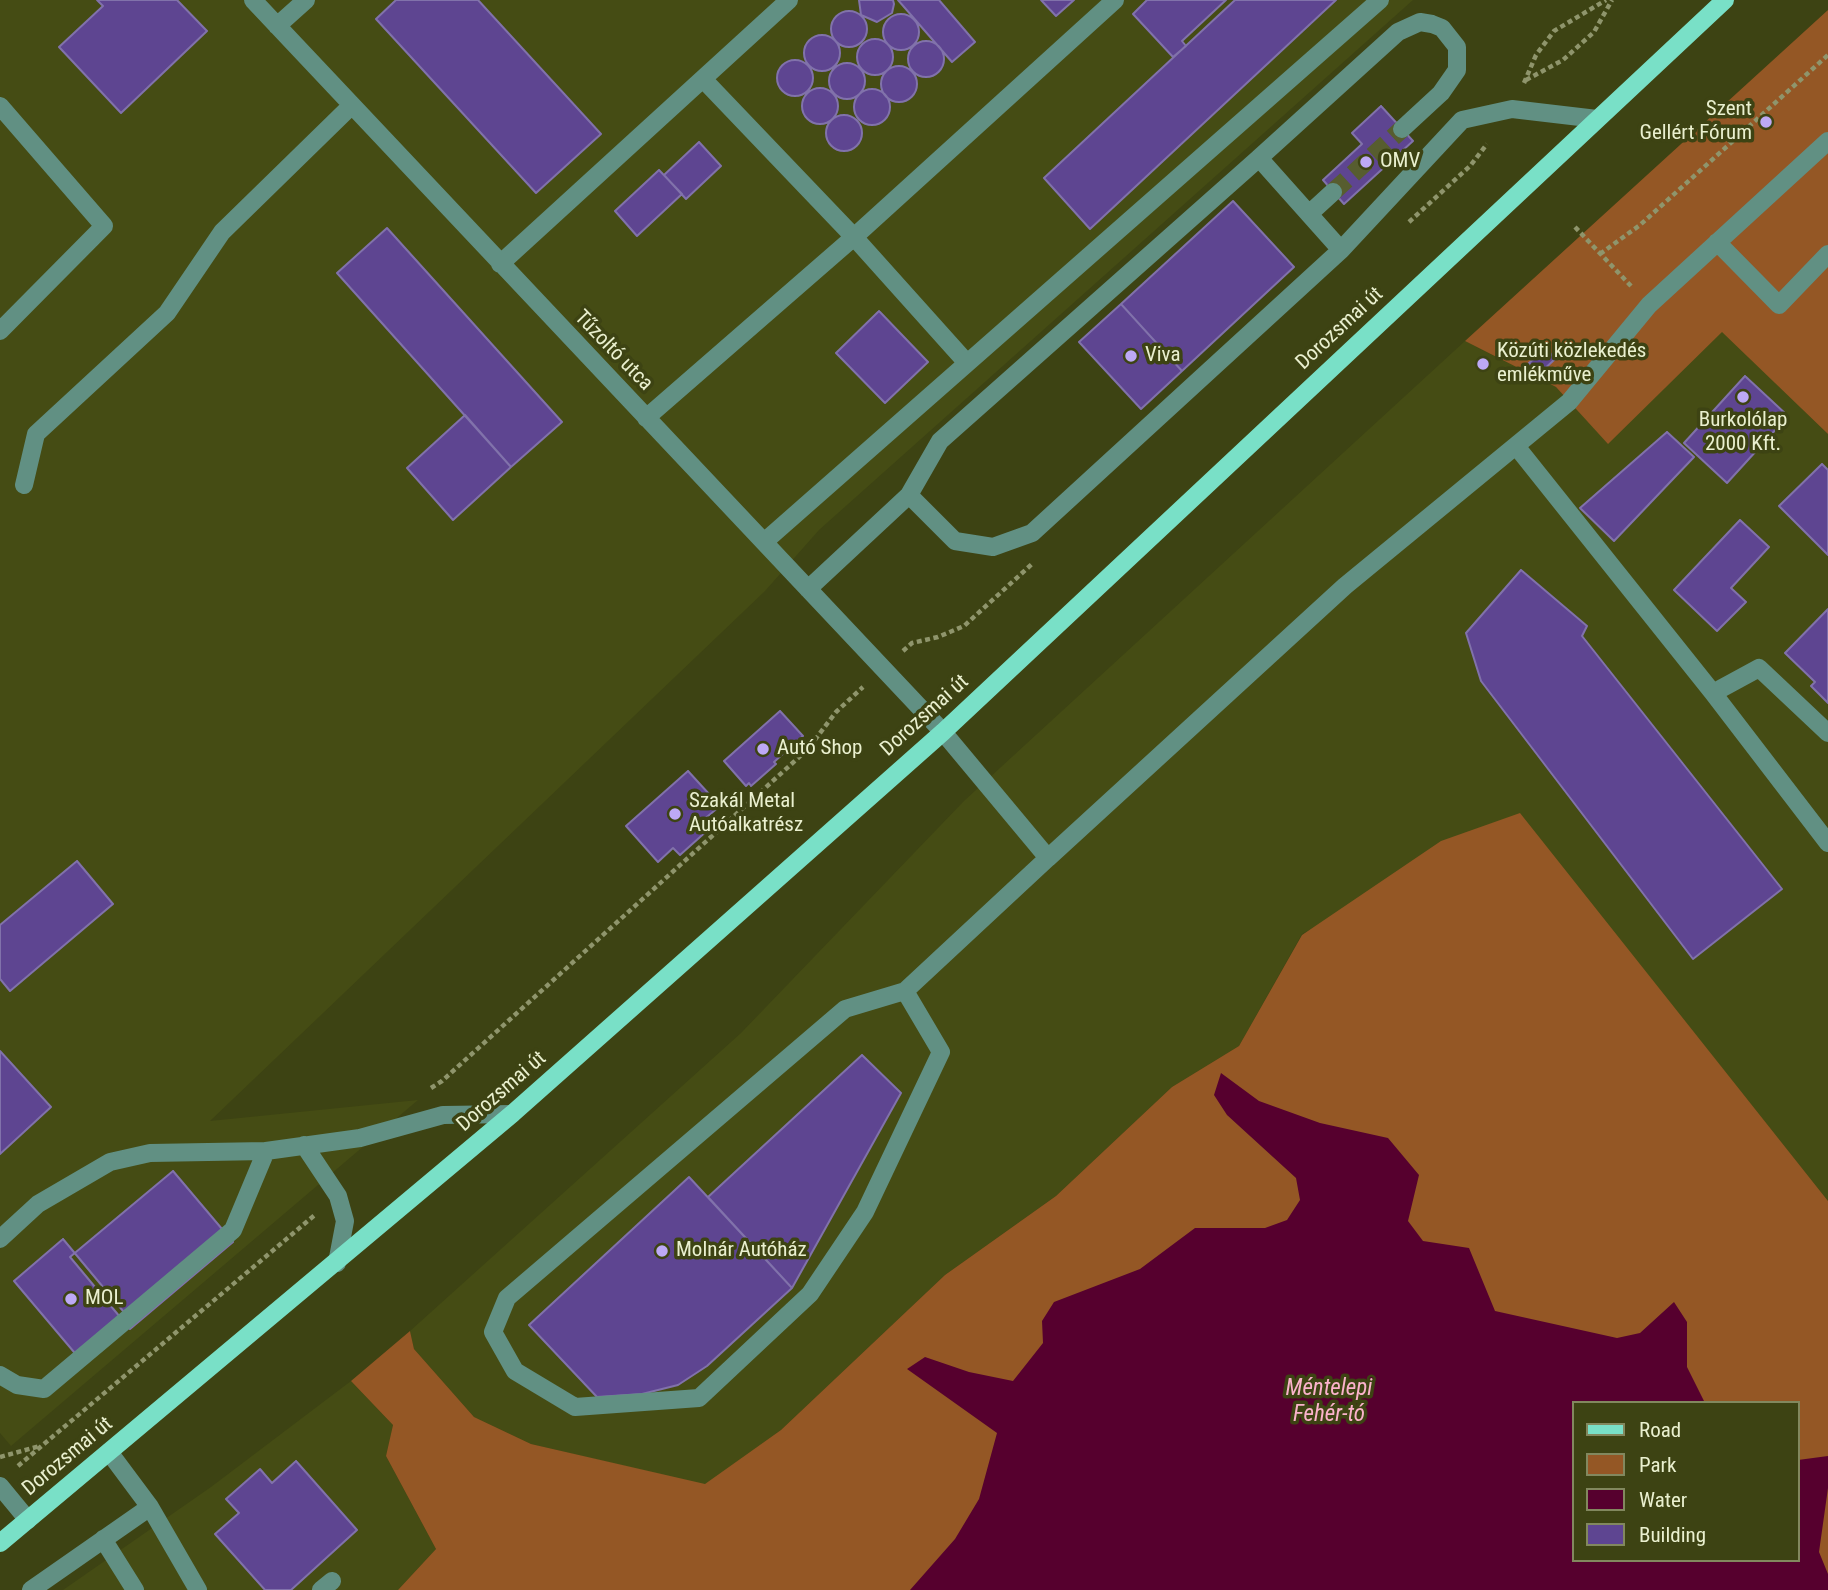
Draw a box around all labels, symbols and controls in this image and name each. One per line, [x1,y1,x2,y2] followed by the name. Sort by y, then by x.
[1640,97,1752,147] place label: Szent Gellért Fórum
[1758,114,1774,130] marker: Szent Gellért Fórum
[1380,149,1420,175] place label: OMV
[1358,154,1374,170] marker: OMV
[1291,282,1389,376] street label: Dorozsmai út
[569,306,657,396] street label: Tűzoltó utca
[1497,339,1646,389] place label: Közúti közlekedés emlékműve
[1145,343,1180,369] place label: Viva
[1123,348,1139,364] marker: Viva
[1475,356,1491,372] marker: Közúti közlekedés emlékműve
[1735,389,1751,405] marker: Burkolólap 2000 Kft.
[1699,408,1787,458] place label: Burkolólap 2000 Kft.
[876,670,974,762] street label: Dorozsmai út
[777,736,862,762] place label: Autó Shop
[755,741,771,757] marker: Autó Shop
[689,789,803,839] place label: Szakál Metal Autóalkatrész
[667,806,683,822] marker: Szakál Metal Autóalkatrész
[452,1046,552,1138] street label: Dorozsmai út
[676,1238,807,1264] place label: Molnár Autóház
[654,1243,670,1259] marker: Molnár Autóház
[85,1286,123,1312] place label: MOL
[63,1291,79,1307] marker: MOL
[1286,1375,1372,1429] water label: Méntelepi Fehér-tó
[1573,1401,1800,1562] legend
[18,1412,118,1502] street label: Dorozsmai út
[1639,1418,1681,1442] text: Road
[1639,1453,1676,1477] text: Park
[1639,1488,1687,1512] text: Water
[1639,1523,1706,1547] text: Building

